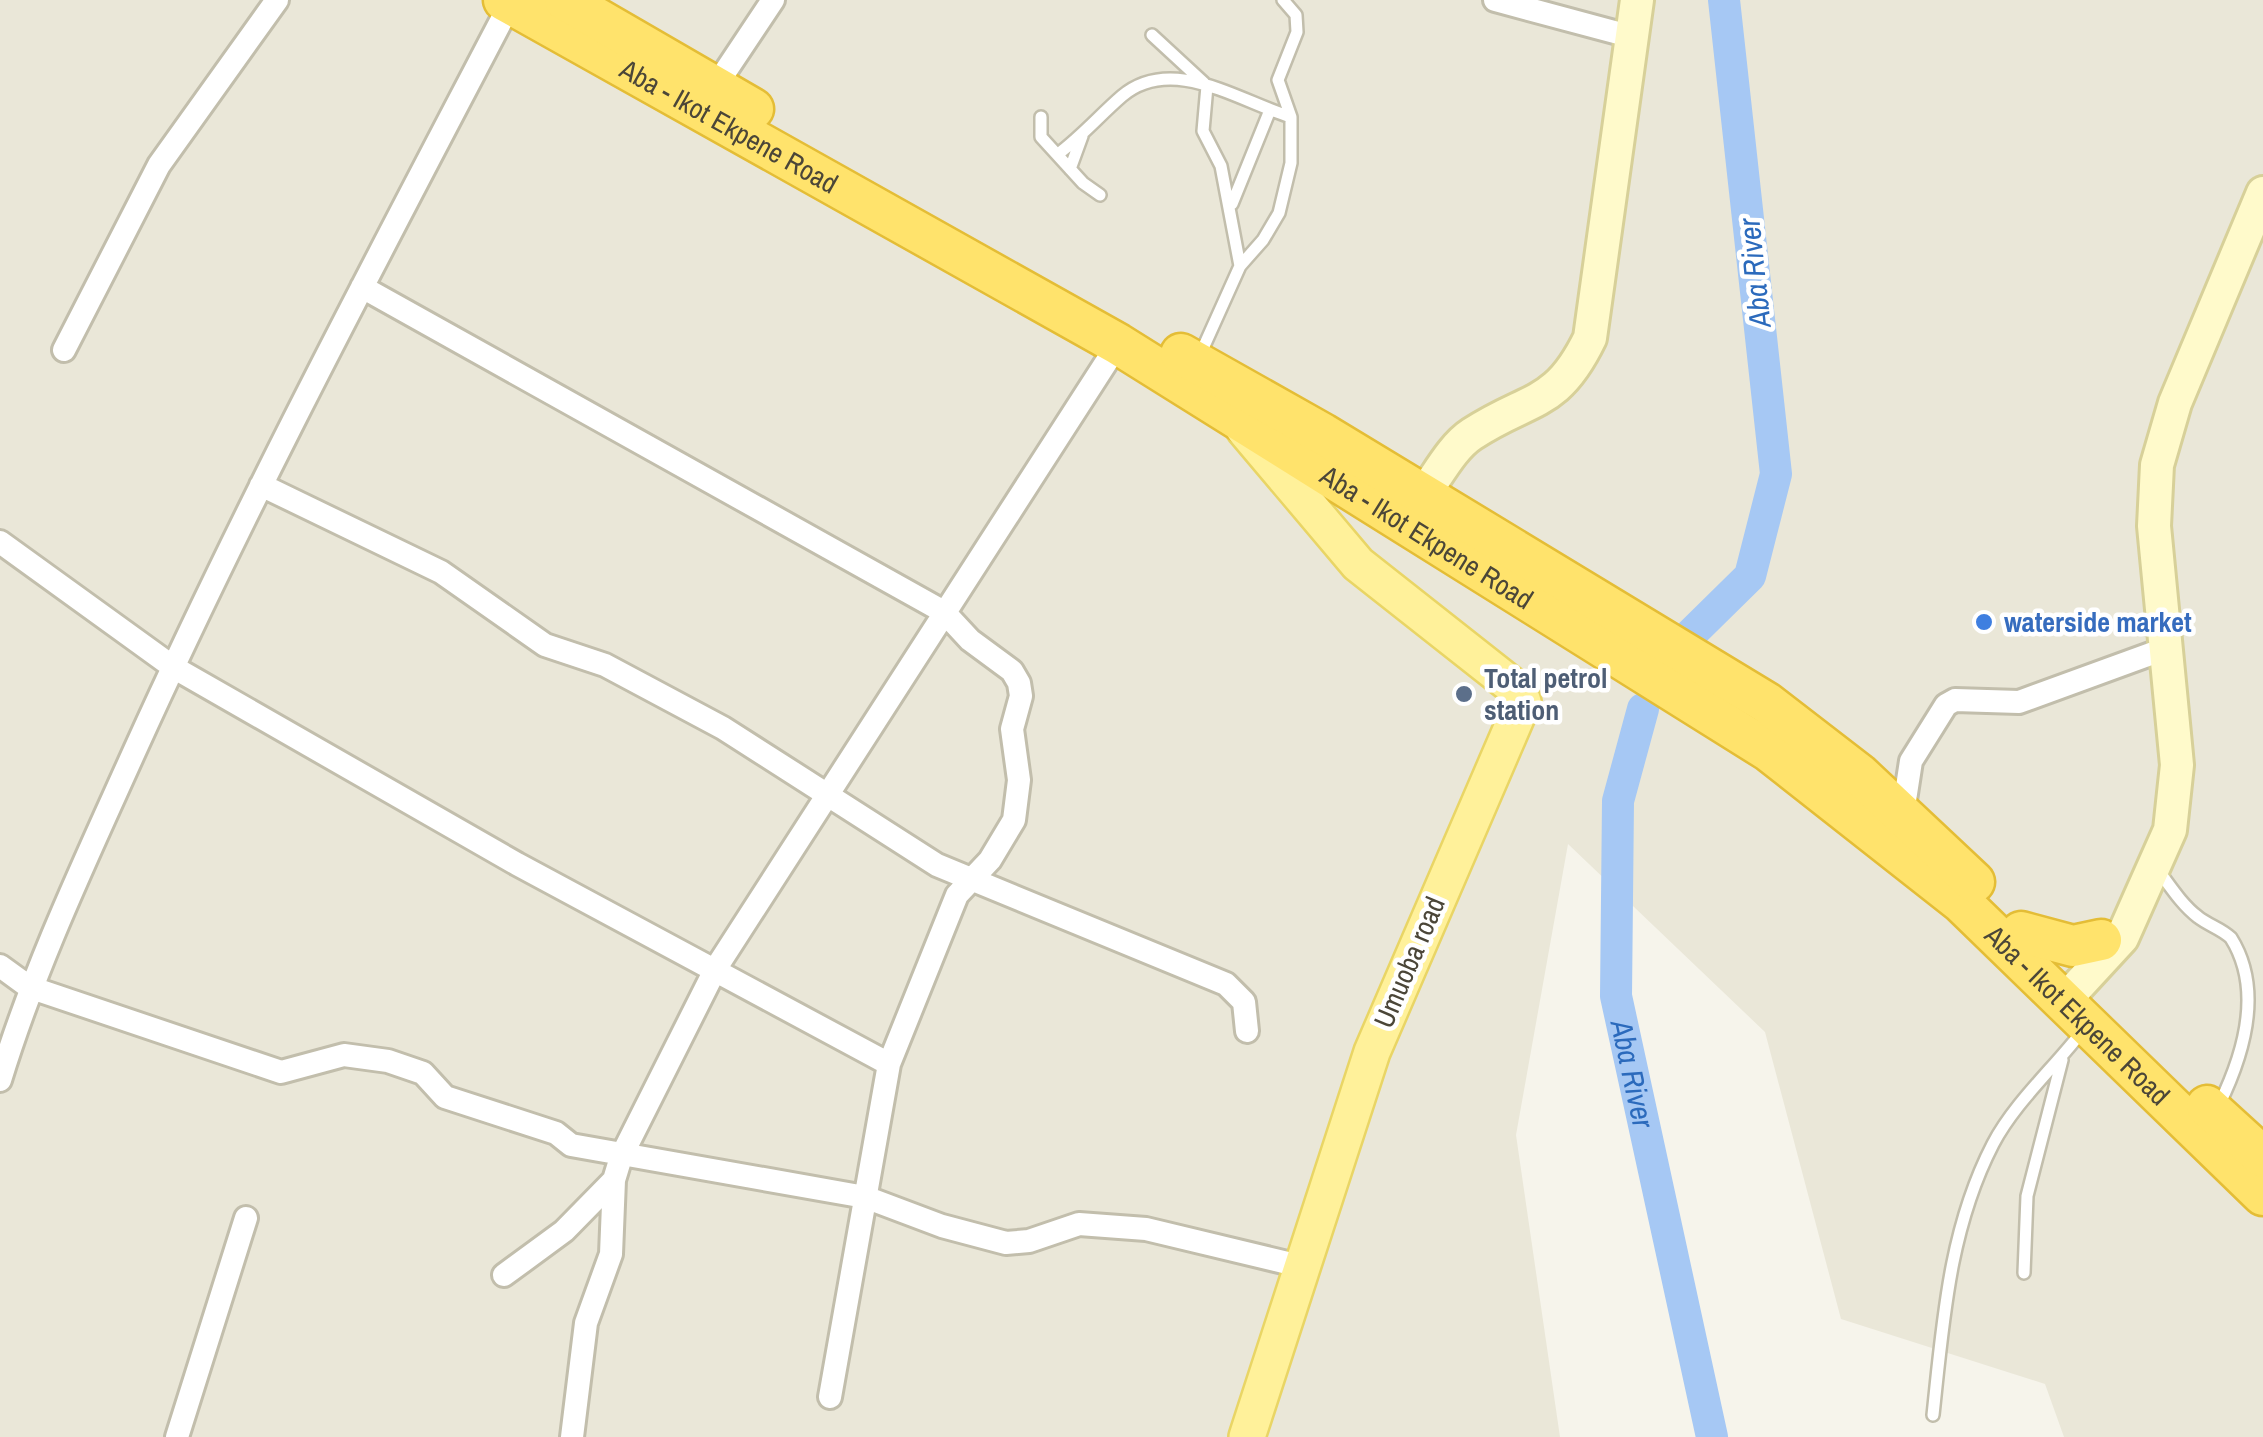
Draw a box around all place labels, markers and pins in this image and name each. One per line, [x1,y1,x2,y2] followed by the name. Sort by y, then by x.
[2004,603,2192,641] place label: waterside market
[1973,611,1995,633] marker: waterside market
[1484,659,1607,729] place label: Total petrol station
[1453,683,1475,705] marker: Total petrol station

